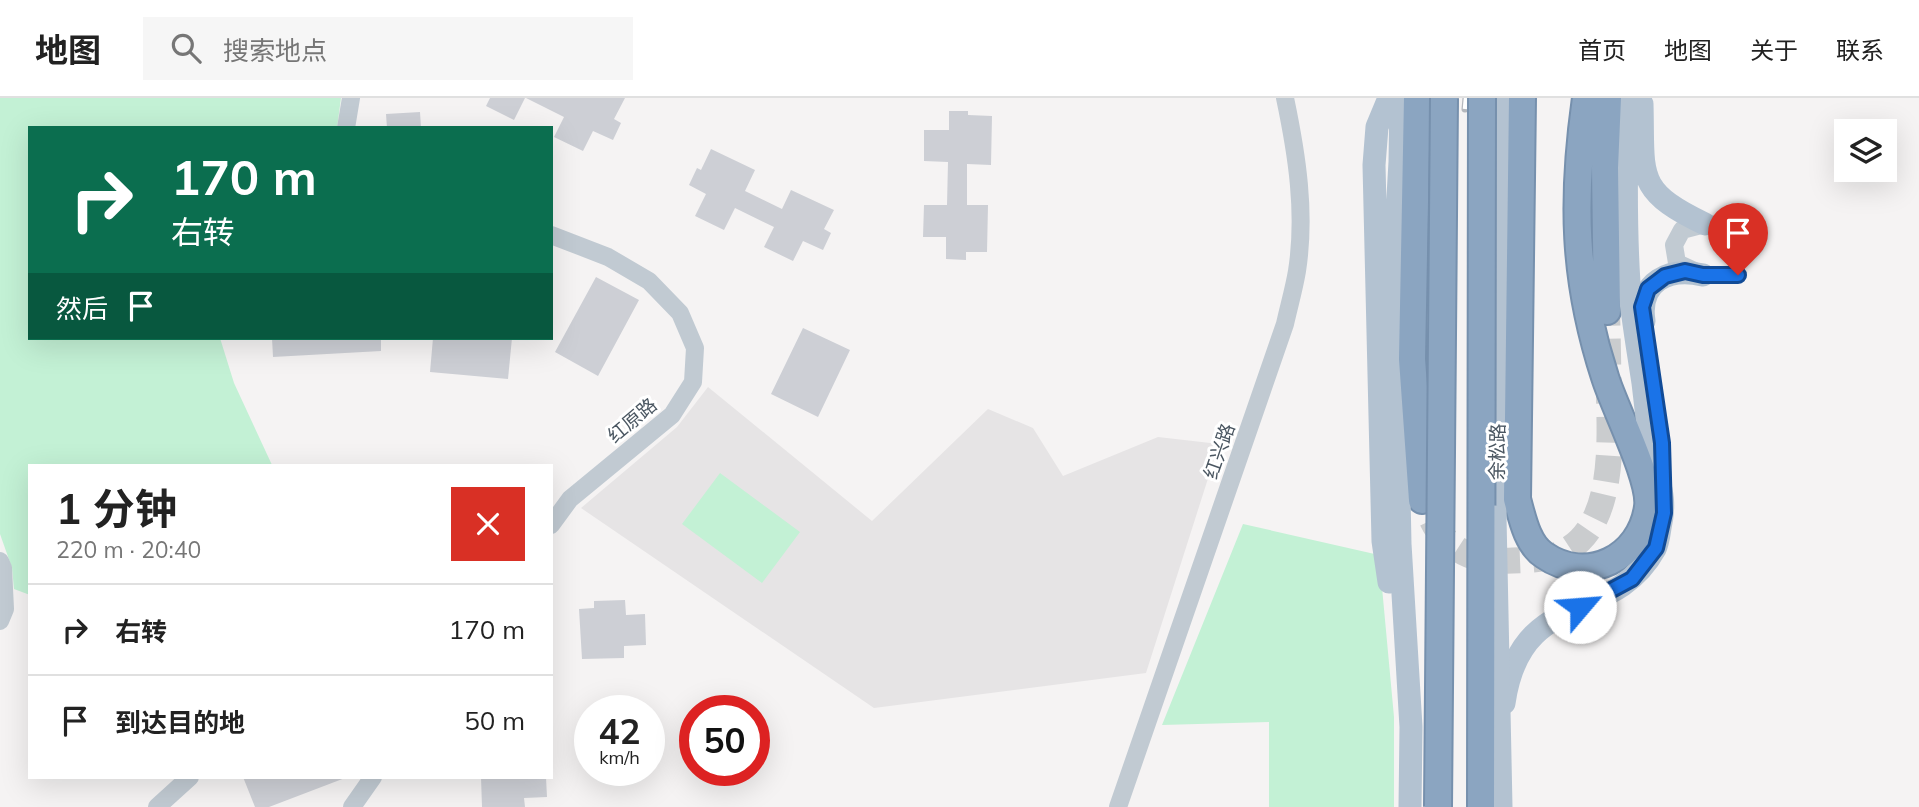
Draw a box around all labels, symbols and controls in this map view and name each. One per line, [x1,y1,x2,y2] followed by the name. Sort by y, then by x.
[143,17,633,80] search box
[35,29,101,70] text: 地图
[167,29,205,67] icon: search
[223,34,327,67] text: 搜索地点
[1578,35,1626,65] text: 首页
[1664,35,1712,65] text: 地图
[1750,35,1798,65] text: 关于
[1836,35,1884,65] text: 联系
[1834,119,1897,182] map controls
[1834,119,1897,182] button: layers
[171,146,317,207] text: 170 m
[56,154,147,245] icon: right
[1708,203,1768,275] pin
[171,212,235,252] text: 右转
[1719,214,1757,252] icon: arrive
[122,287,160,325] icon: arrive
[56,292,108,325] text: 然后
[602,392,662,448] street label: 红原路
[1198,420,1240,482] street label: 红兴路
[1485,423,1509,481] street label: 余松路
[56,482,177,535] text: 1 分钟
[451,487,525,561] button: close
[56,535,201,564] text: 220 m · 20:40
[1543,570,1617,644] position arrow
[56,611,94,649] icon: right
[449,613,525,646] text: 170 m
[115,615,167,648] text: 右转
[679,695,770,786] speed limit sign: 50
[56,702,94,740] icon: arrive
[464,704,525,737] text: 50 m
[115,706,245,739] text: 到达目的地
[598,709,641,753] text: 42
[599,746,640,769] text: km/h

